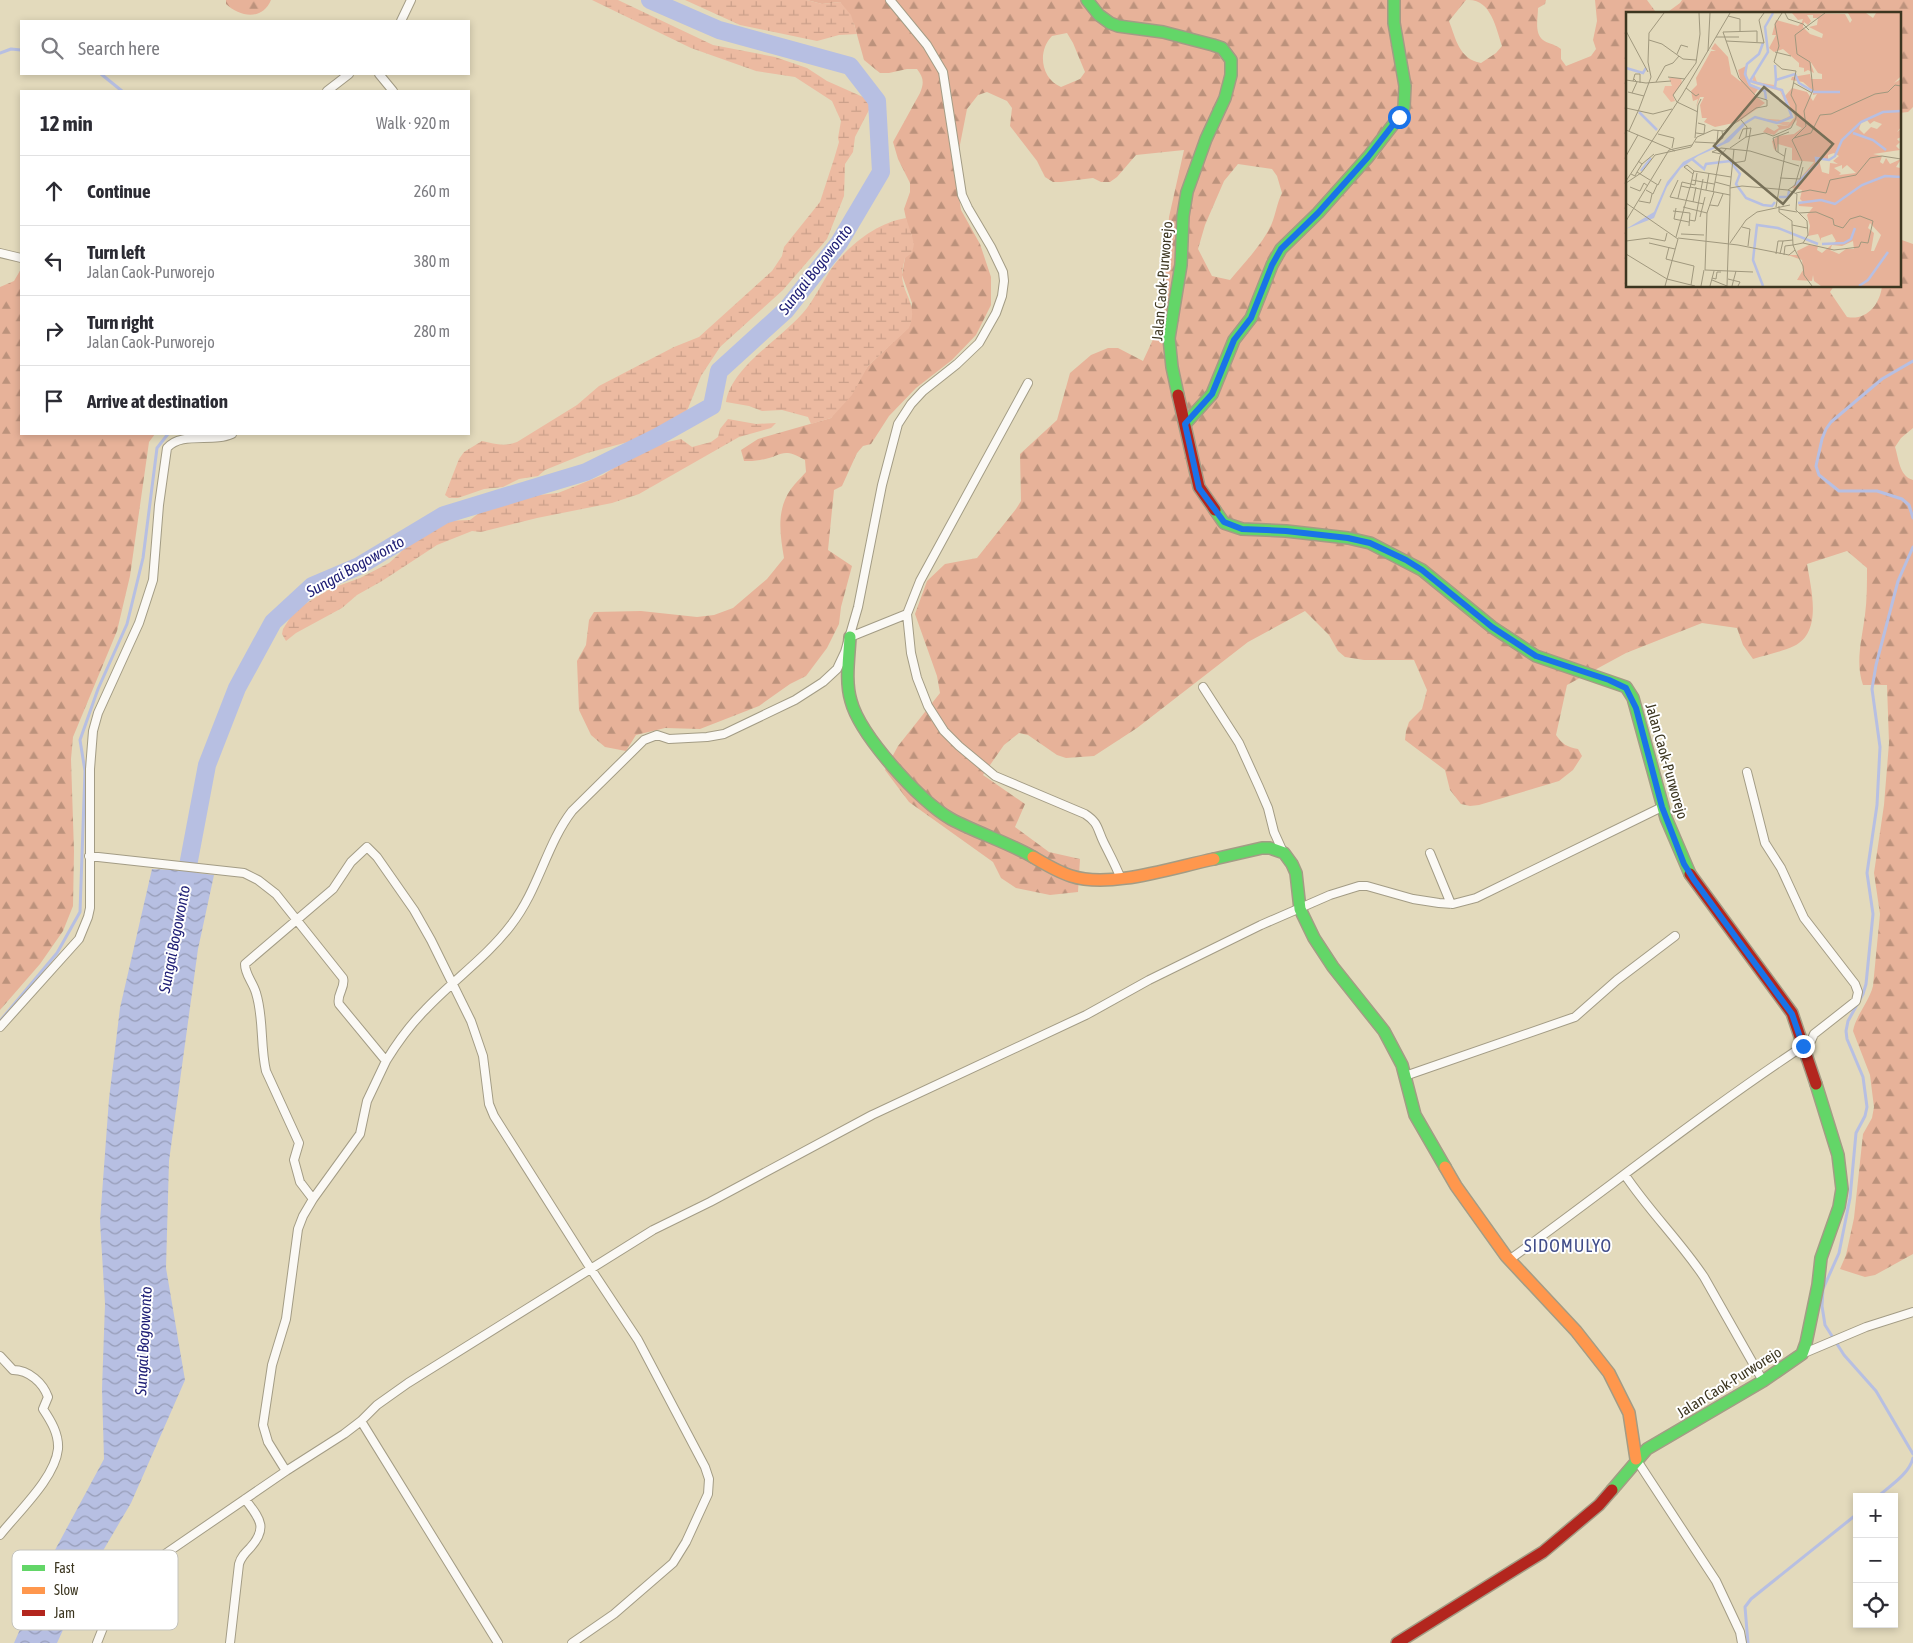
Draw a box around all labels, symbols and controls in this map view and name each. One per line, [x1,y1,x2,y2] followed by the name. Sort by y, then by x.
[1626,12,1900,288] inset map
[20,20,470,75] search box
[38,34,66,62] icon: search
[78,37,160,59] text: Search here
[1388,106,1411,129] route start
[40,111,93,135] text: 12 min
[376,114,450,132] text: Walk · 920 m
[40,177,68,205] icon: ahead
[87,180,151,202] text: Continue
[414,182,450,200] text: 260 m
[774,220,856,319] water label: Sungai Bogowonto
[1148,221,1176,341] street label: Jalan Caok-Purworejo
[87,241,145,263] text: Turn left
[40,247,68,275] icon: left
[414,252,450,270] text: 380 m
[87,263,215,281] text: Jalan Caok-Purworejo
[87,311,154,333] text: Turn right
[40,317,68,345] icon: right
[414,322,450,340] text: 280 m
[87,333,215,351] text: Jalan Caok-Purworejo
[40,387,68,415] icon: arrive
[87,390,228,412] text: Arrive at destination
[302,532,408,602] water label: Sungai Bogowonto
[1642,701,1692,821] street label: Jalan Caok-Purworejo
[155,884,194,995] water label: Sungai Bogowonto
[1792,1035,1815,1058] route end
[1524,1235,1612,1256] district label: SIDOMULYO
[131,1286,156,1397] water label: Sungai Bogowonto
[1674,1343,1784,1421] street label: Jalan Caok-Purworejo
[1853,1493,1898,1628] map controls
[1853,1493,1898,1538] button: +
[1853,1538,1898,1583] button: −
[12,1550,178,1630] legend
[54,1560,75,1576] text: Fast
[54,1582,79,1598] text: Slow
[1853,1583,1898,1628] button: locate
[54,1605,75,1621] text: Jam

